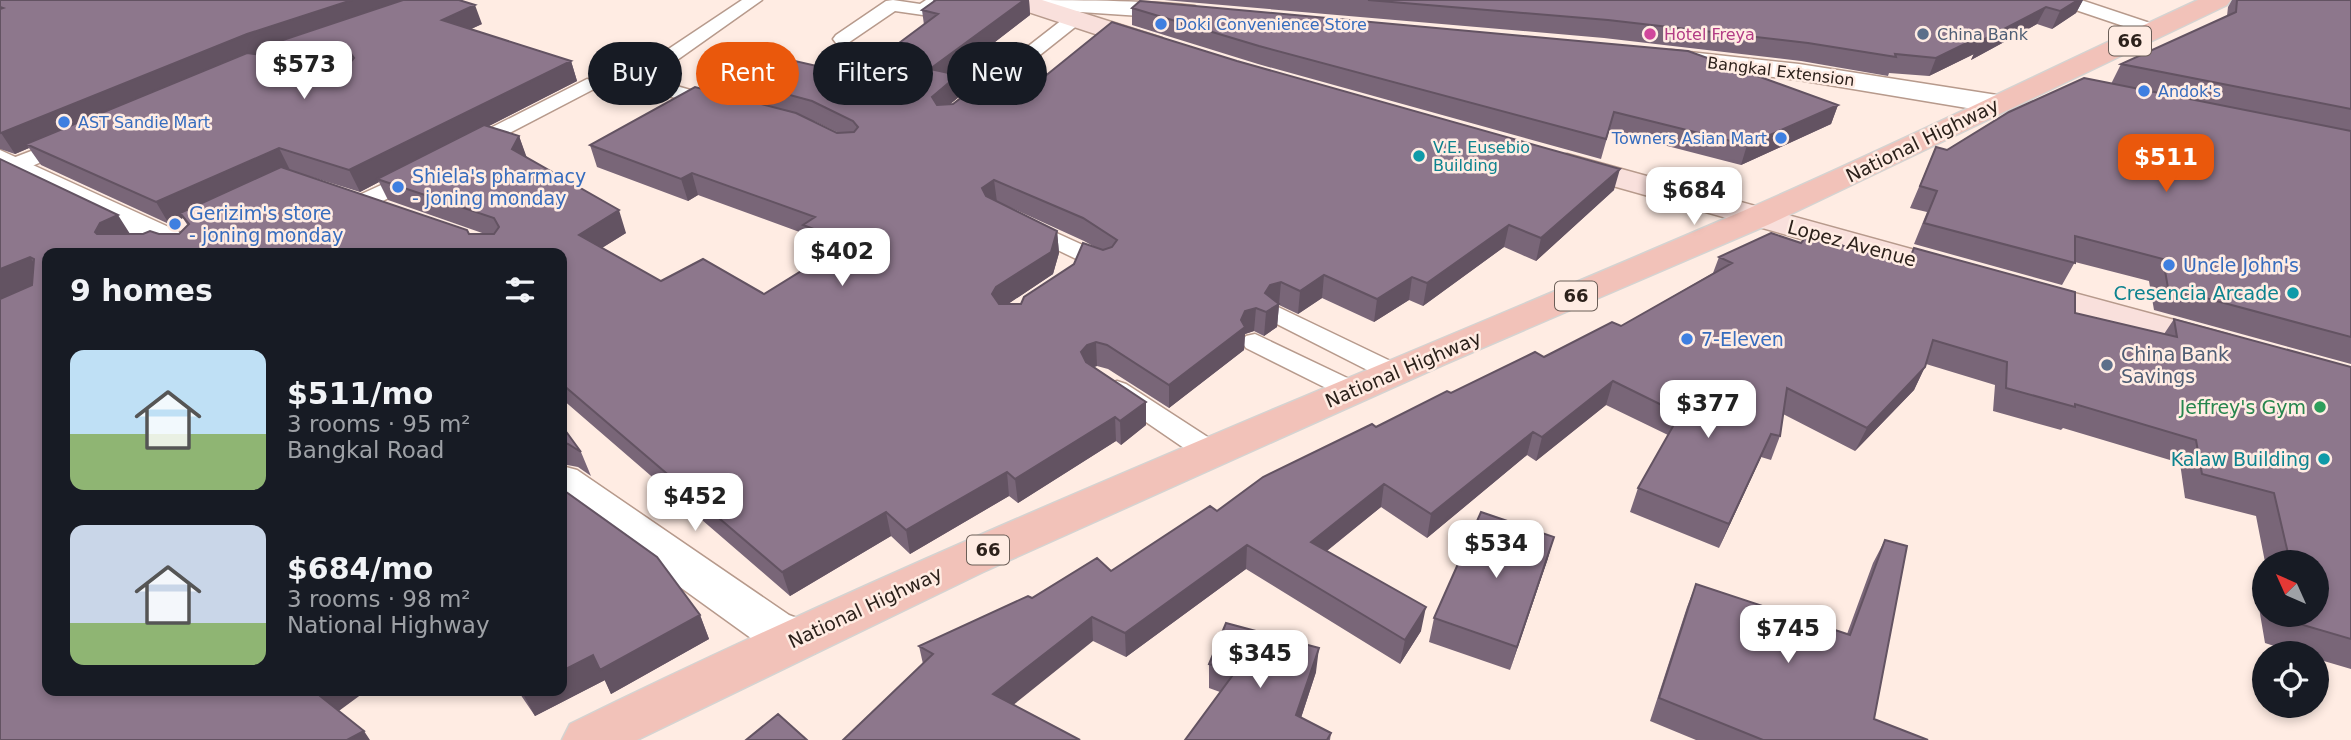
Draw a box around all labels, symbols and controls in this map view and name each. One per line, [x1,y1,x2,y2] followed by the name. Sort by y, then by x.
[1175,15,1367,34] place label: Doki Convenience Store
[1153,16,1169,32] marker: Doki Convenience Store
[1664,25,1755,44] place label: Hotel Freya
[1937,25,2029,44] place label: China Bank
[1642,26,1658,42] marker: Hotel Freya
[1915,26,1931,42] marker: China Bank
[2109,26,2151,56] road number: 66
[263,42,345,101] pin: $573
[588,42,682,105] chip: Buy
[696,42,799,105] chip: Rent
[813,42,933,105] chip: Filters
[947,42,1047,105] chip: New
[272,51,336,77] text: $573
[1706,53,1856,90] street label: Bangkal Extension
[2158,82,2221,101] place label: Andok's
[2136,83,2152,99] marker: Andok's
[1842,93,2002,187] street label: National Highway
[78,113,210,132] place label: AST Sandie Mart
[56,114,72,130] marker: AST Sandie Mart
[1611,129,1767,148] place label: Towners Asian Mart
[1773,130,1789,146] marker: Towners Asian Mart
[2125,134,2207,194] pin: $511
[1433,138,1530,175] place label: V.E. Eusebio Building
[2134,144,2198,170] text: $511
[1411,148,1427,164] marker: V.E. Eusebio Building
[412,165,586,209] place label: Shiela's pharmacy - joning monday
[1653,168,1735,227] pin: $684
[1662,177,1726,203] text: $684
[390,179,406,195] marker: Shiela's pharmacy - joning monday
[189,202,343,246] place label: Gerizim's store - joning monday
[1785,215,1919,271] street label: Lopez Avenue
[167,216,183,232] marker: Gerizim's store - joning monday
[801,229,883,288] pin: $402
[810,238,874,264] text: $402
[2183,254,2299,276] place label: Uncle John's
[2161,257,2177,273] marker: Uncle John's
[501,271,539,309] icon: filters
[70,273,213,308] text: 9 homes
[1555,282,1597,310] road number: 66
[2113,282,2279,304] place label: Cresencia Arcade
[2285,285,2301,301] marker: Cresencia Arcade
[1322,326,1484,412] street label: National Highway
[1701,328,1784,350] place label: 7-Eleven
[1679,331,1695,347] marker: 7-Eleven
[2121,343,2229,387] place label: China Bank Savings
[2099,357,2115,373] marker: China Bank Savings
[287,376,433,411] text: $511/mo
[126,378,210,462] icon: home
[1667,380,1749,440] pin: $377
[1676,390,1740,416] text: $377
[2179,396,2306,418] place label: Jeffrey's Gym
[2312,399,2328,415] marker: Jeffrey's Gym
[287,411,471,437] text: 3 rooms · 95 m²
[287,437,444,463] text: Bangkal Road
[2171,448,2310,470] place label: Kalaw Building
[2316,451,2332,467] marker: Kalaw Building
[654,474,736,533] pin: $452
[663,483,727,509] text: $452
[1455,520,1537,580] pin: $534
[1464,530,1528,556] text: $534
[967,536,1009,564] road number: 66
[2252,550,2329,626] north arrow
[2252,550,2329,718] map controls
[287,551,433,586] text: $684/mo
[126,553,210,637] icon: home
[785,562,945,652] street label: National Highway
[287,586,471,612] text: 3 rooms · 98 m²
[1747,606,1829,665] pin: $745
[287,612,490,638] text: National Highway
[1756,615,1820,641] text: $745
[1219,630,1301,690] pin: $345
[1228,640,1292,666] text: $345
[2252,641,2329,718] button: locate

